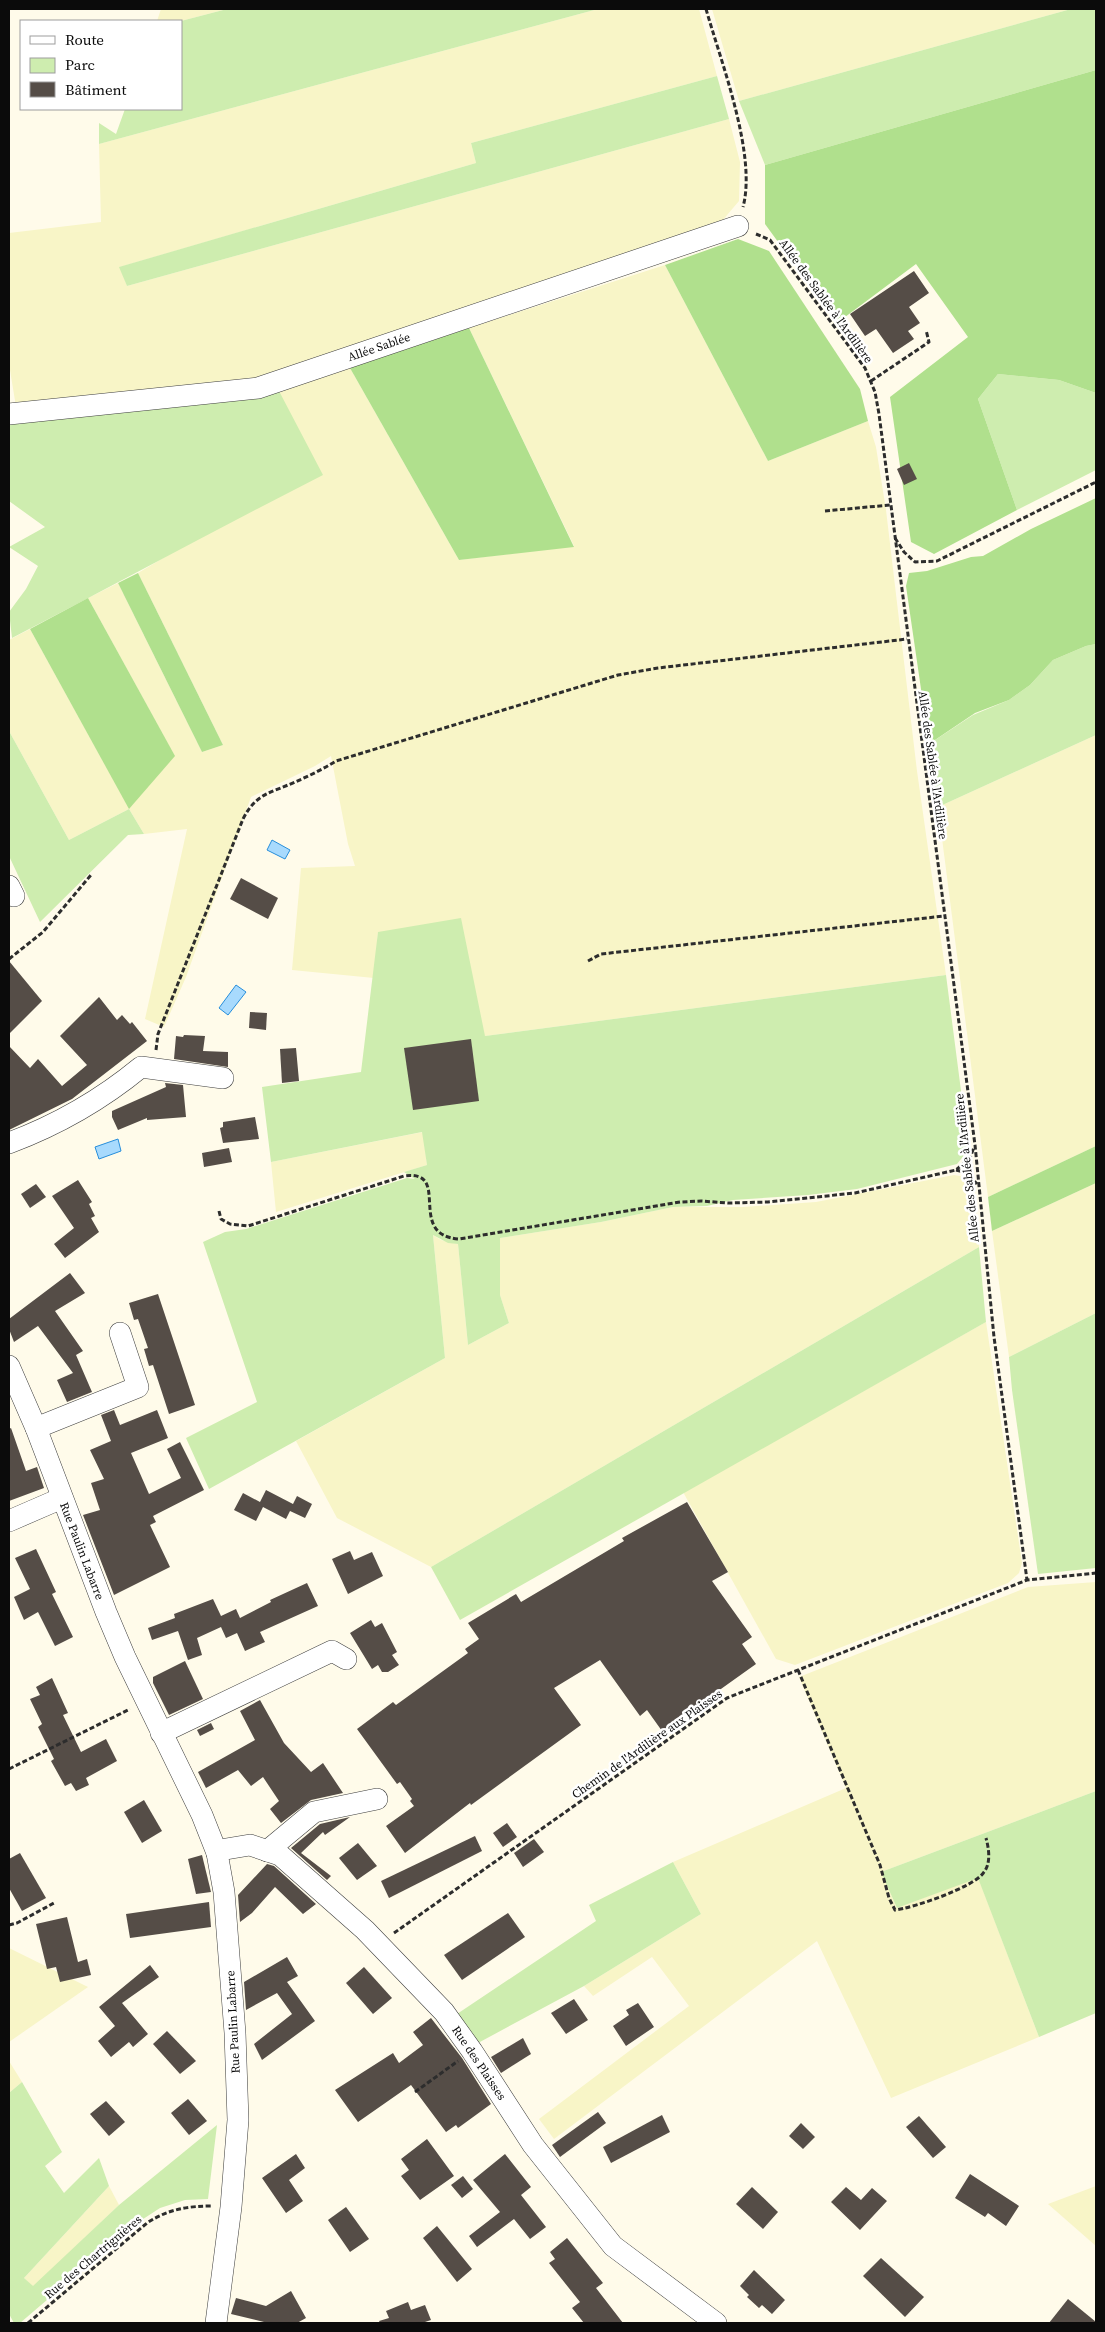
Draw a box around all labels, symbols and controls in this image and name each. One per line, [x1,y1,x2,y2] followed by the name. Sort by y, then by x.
[20,20,182,110] legend
[65,29,104,50] text: Route
[65,54,95,75] text: Parc
[65,79,127,100] text: Bâtiment
[775,236,877,366] street label: Allée des Sablée à l'Ardilière
[346,329,412,365] street label: Allée Sablée
[915,690,951,840] street label: Allée des Sablée à l'Ardilière
[951,1093,983,1243] street label: Allée des Sablée à l'Ardilière
[56,1500,108,1602] street label: Rue Paulin Labarre
[569,1686,725,1802] street label: Chemin de l'Ardilière aux Plaisses
[222,1970,244,2074] street label: Rue Paulin Labarre
[448,2023,510,2103] street label: Rue des Plaisses
[41,2211,145,2303] street label: Rue des Chartrignières

